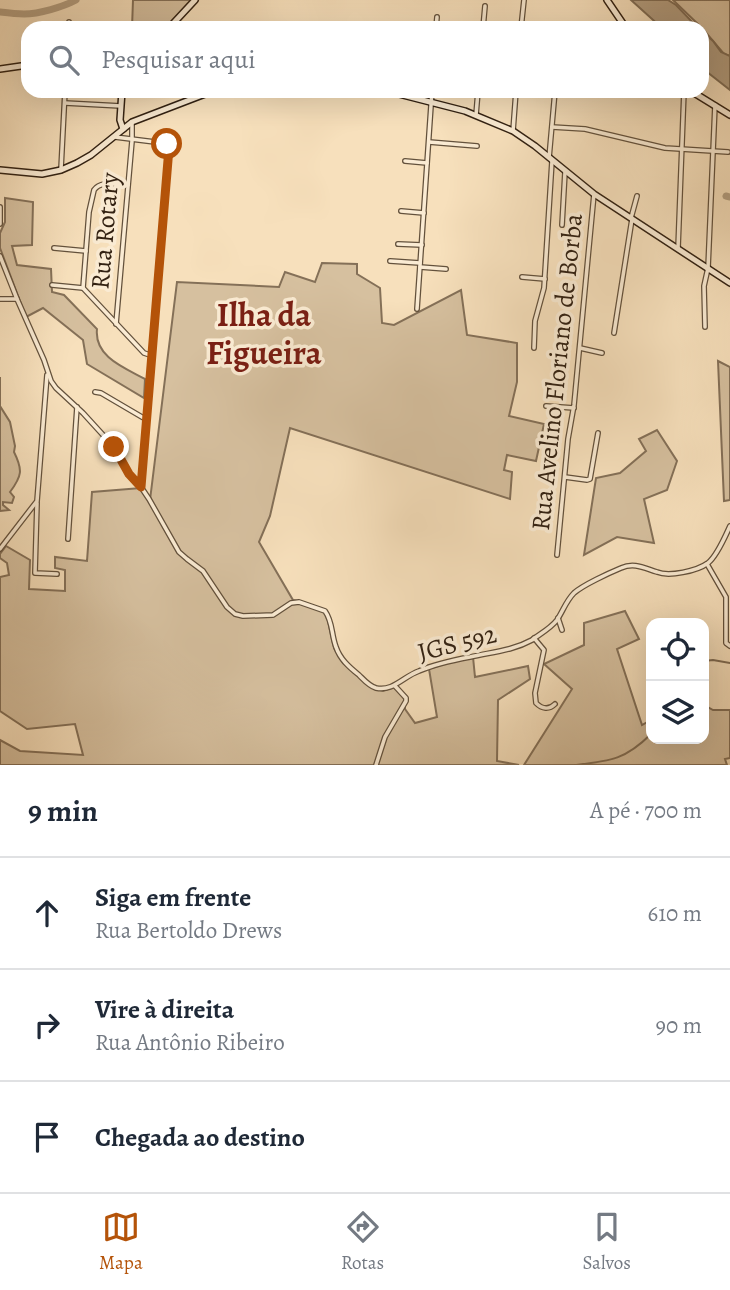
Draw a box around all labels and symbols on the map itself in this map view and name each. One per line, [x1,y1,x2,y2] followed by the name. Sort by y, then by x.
[151,128,182,159] route start
[82,171,128,291] street label: Rua Rotary
[523,212,591,532] street label: Rua Avelino Floriano de Borba
[206,292,322,375] district label: Ilha da Figueira
[98,431,129,462] route end
[414,616,500,670] street label: JGS 592

